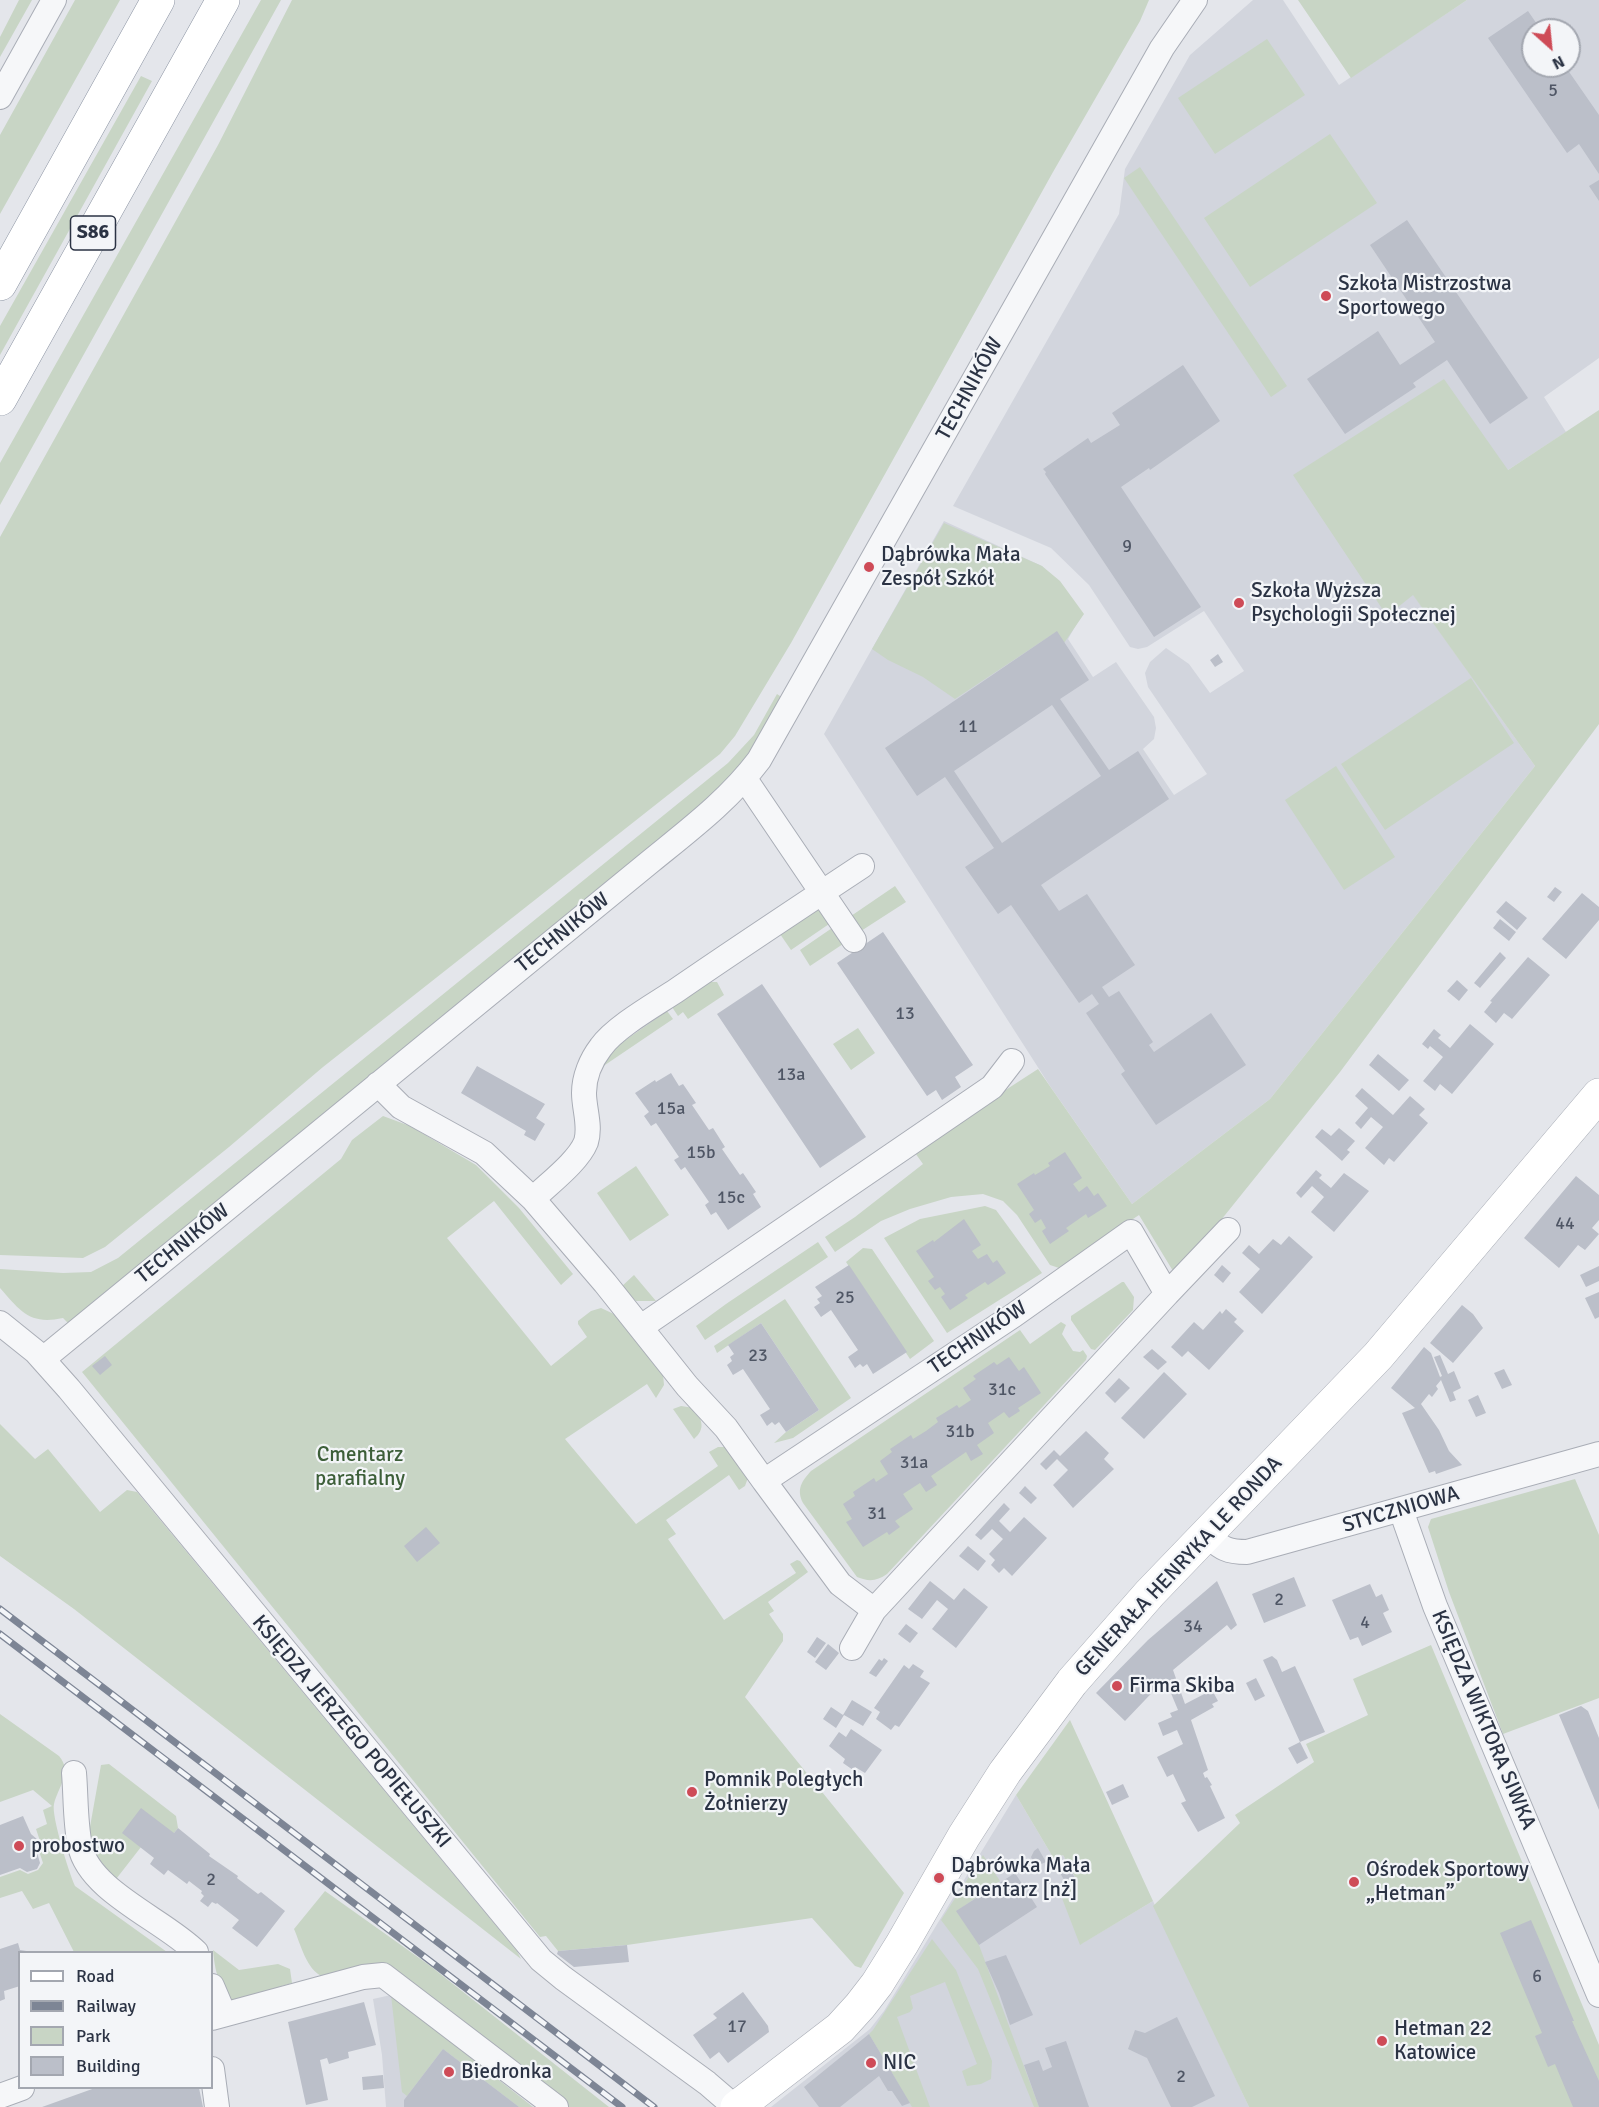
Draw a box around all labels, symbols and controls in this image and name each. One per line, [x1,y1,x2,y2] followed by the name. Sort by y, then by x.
[1521,18,1581,78] north arrow
[1549,51,1568,74] text: N
[1548,80,1558,102] house number: 5
[70,216,116,250] road number: S86
[1338,271,1512,321] place label: Szkoła Mistrzostwa Sportowego
[1319,289,1333,303] marker: Szkoła Mistrzostwa Sportowego
[932,333,1008,445] street label: TECHNIKÓW
[1122,536,1132,558] house number: 9
[881,542,1021,592] place label: Dąbrówka Mała Zespół Szkół
[862,560,876,574] marker: Dąbrówka Mała Zespół Szkół
[1251,578,1456,628] place label: Szkoła Wyższa Psychologii Społecznej
[1232,596,1246,610] marker: Szkoła Wyższa Psychologii Społecznej
[958,716,978,738] house number: 11
[511,888,615,978] street label: TECHNIKÓW
[895,1003,915,1025] house number: 13
[777,1064,805,1086] house number: 13a
[657,1098,685,1120] house number: 15a
[687,1142,715,1164] house number: 15b
[717,1187,745,1209] house number: 15c
[131,1199,235,1289] street label: TECHNIKÓW
[1555,1213,1575,1235] house number: 44
[835,1287,855,1309] house number: 25
[924,1296,1032,1380] street label: TECHNIKÓW
[748,1345,768,1367] house number: 23
[988,1379,1016,1401] house number: 31c
[946,1421,974,1443] house number: 31b
[315,1442,405,1492] park label: Cmentarz parafialny
[900,1452,928,1474] house number: 31a
[1070,1452,1288,1682] street label: GENERAŁA HENRYKA LE RONDA
[1340,1481,1462,1539] street label: STYCZNIOWA
[867,1503,887,1525] house number: 31
[1274,1589,1284,1611] house number: 2
[1425,1606,1541,1834] street label: KSIĘDZA WIKTORA SIWKA
[246,1610,456,1854] street label: KSIĘDZA JERZEGO POPIEŁUSZKI
[1360,1612,1370,1634] house number: 4
[1183,1616,1203,1638] house number: 34
[1129,1673,1235,1699] place label: Firma Skiba
[1110,1679,1124,1693] marker: Firma Skiba
[704,1767,863,1817] place label: Pomnik Poległych Żołnierzy
[685,1785,699,1799] marker: Pomnik Poległych Żołnierzy
[31,1833,125,1859] place label: probostwo
[12,1839,26,1853] marker: probostwo
[951,1853,1091,1903] place label: Dąbrówka Mała Cmentarz [nż]
[1366,1857,1529,1907] place label: Ośrodek Sportowy „Hetman”
[206,1869,216,1891] house number: 2
[932,1871,946,1885] marker: Dąbrówka Mała Cmentarz [nż]
[1347,1875,1361,1889] marker: Ośrodek Sportowy „Hetman”
[18,1951,213,2089] legend
[76,1965,115,1987] text: Road
[1532,1966,1542,1988] house number: 6
[76,1995,136,2017] text: Railway
[727,2016,747,2038] house number: 17
[1394,2016,1492,2066] place label: Hetman 22 Katowice
[76,2025,111,2047] text: Park
[1375,2034,1389,2048] marker: Hetman 22 Katowice
[883,2050,916,2076] place label: NIC
[76,2055,140,2077] text: Building
[864,2056,878,2070] marker: NIC
[461,2059,552,2085] place label: Biedronka
[442,2065,456,2079] marker: Biedronka
[1176,2066,1186,2088] house number: 2

